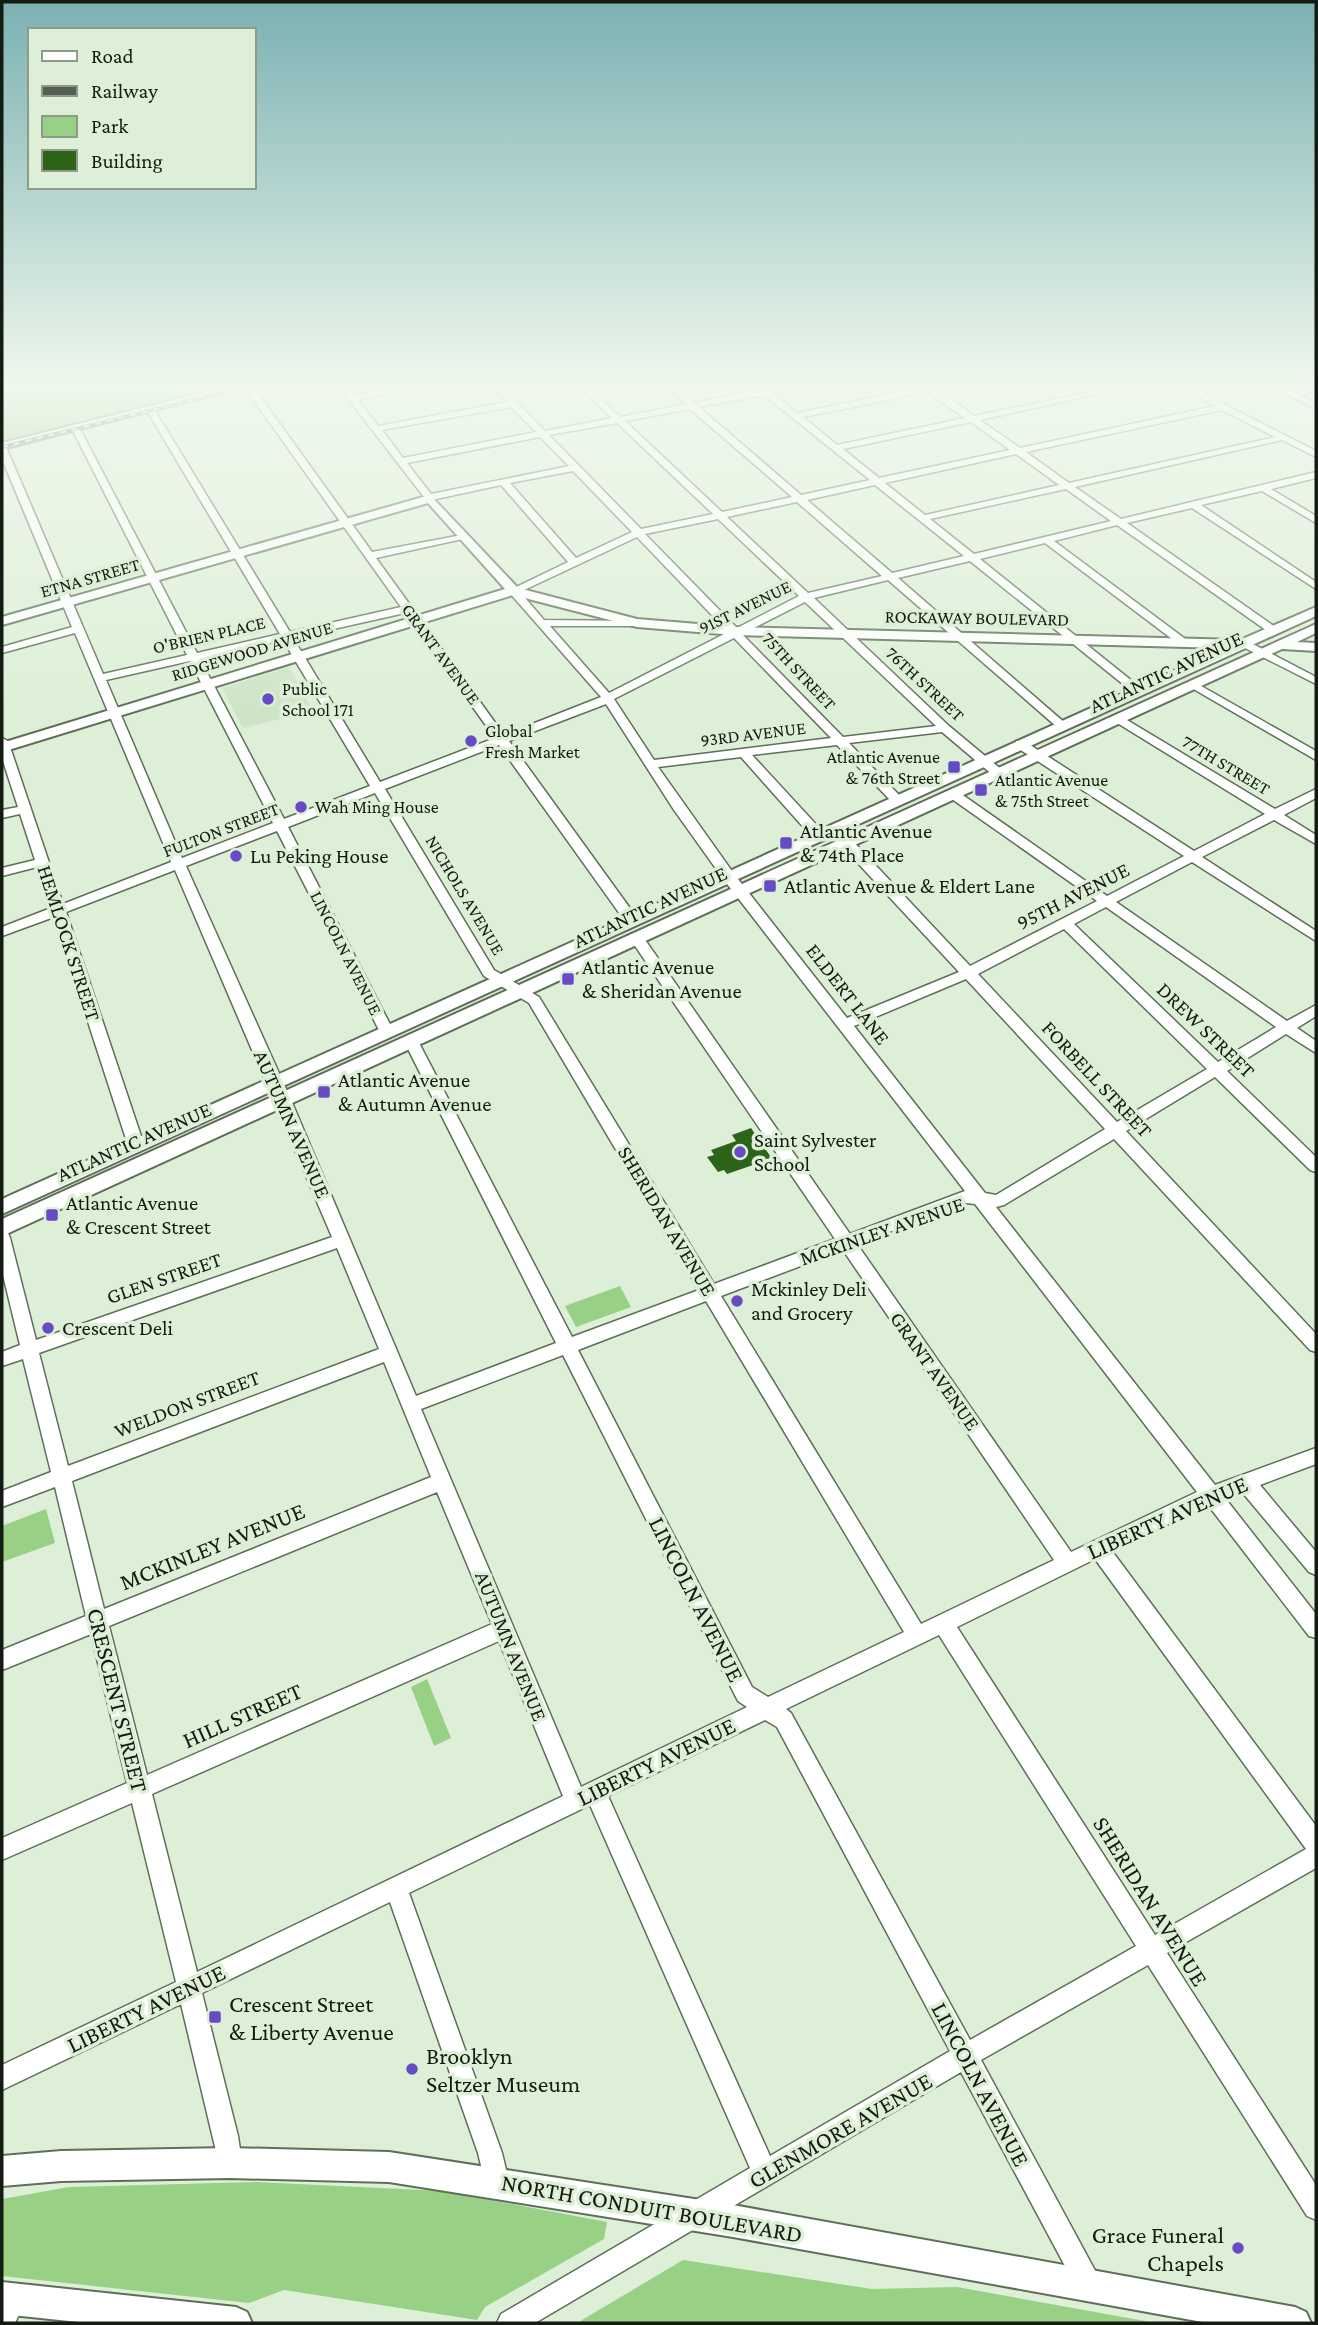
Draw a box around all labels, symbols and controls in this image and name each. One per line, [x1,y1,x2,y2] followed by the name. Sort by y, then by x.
[28,28,256,189] legend
[91,44,134,68] text: Road
[91,79,158,103] text: Railway
[91,114,128,138] text: Park
[91,149,163,173] text: Building
[38,554,142,602] street label: ETNA STREET
[696,576,794,638] street label: 91ST AVENUE
[398,600,484,708] street label: GRANT AVENUE
[885,606,1069,630] street label: ROCKAWAY BOULEVARD
[151,612,267,658] street label: O'BRIEN PLACE
[169,617,335,685] street label: RIDGEWOOD AVENUE
[1085,626,1247,718] street label: ATLANTIC AVENUE
[758,628,840,714] street label: 75TH STREET
[882,643,968,725] street label: 76TH STREET
[282,679,354,720] place label: Public School 171
[260,691,276,707] marker: Public School 171
[699,718,807,750] street label: 93RD AVENUE
[485,721,581,762] place label: Global Fresh Market
[1178,731,1274,799] street label: 77TH STREET
[463,733,479,749] marker: Global Fresh Market
[827,747,941,788] place label: Atlantic Avenue & 76th Street
[946,759,962,775] marker: Atlantic Avenue & 76th Street
[995,770,1108,811] place label: Atlantic Avenue & 75th Street
[973,782,989,798] marker: Atlantic Avenue & 75th Street
[315,797,439,817] place label: Wah Ming House
[160,799,282,861] street label: FULTON STREET
[293,799,309,815] marker: Wah Ming House
[800,819,932,867] place label: Atlantic Avenue & 74th Place
[421,832,509,959] street label: NICHOLS AVENUE
[778,835,794,851] marker: Atlantic Avenue & 74th Place
[250,844,388,868] place label: Lu Peking House
[228,848,244,864] marker: Lu Peking House
[1013,857,1133,935] street label: 95TH AVENUE
[569,861,731,953] street label: ATLANTIC AVENUE
[32,862,106,1024] street label: HEMLOCK STREET
[784,874,1035,898] place label: Atlantic Avenue & Eldert Lane
[762,878,778,894] marker: Atlantic Avenue & Eldert Lane
[306,888,386,1018] street label: LINCOLN AVENUE
[801,939,895,1049] street label: ELDERT LANE
[582,955,742,1003] place label: Atlantic Avenue & Sheridan Avenue
[560,971,576,987] marker: Atlantic Avenue & Sheridan Avenue
[1152,977,1260,1083] street label: DREW STREET
[1037,1016,1158,1143] street label: FORBELL STREET
[249,1046,335,1202] street label: AUTUMN AVENUE
[338,1068,491,1116] place label: Atlantic Avenue & Autumn Avenue
[316,1084,332,1100] marker: Atlantic Avenue & Autumn Avenue
[53,1097,215,1187] street label: ATLANTIC AVENUE
[754,1128,877,1176] place label: Saint Sylvester School
[613,1142,721,1300] street label: SHERIDAN AVENUE
[732,1144,748,1160] marker: Saint Sylvester School
[66,1191,212,1239] place label: Atlantic Avenue & Crescent Street
[797,1192,967,1270] street label: MCKINLEY AVENUE
[44,1207,60,1223] marker: Atlantic Avenue & Crescent Street
[103,1247,225,1309] street label: GLEN STREET
[751,1277,867,1325] place label: Mckinley Deli and Grocery
[729,1293,745,1309] marker: Mckinley Deli and Grocery
[885,1307,985,1435] street label: GRANT AVENUE
[62,1316,174,1340] place label: Crescent Deli
[40,1320,56,1336] marker: Crescent Deli
[111,1365,264,1443] street label: WELDON STREET
[1083,1470,1251,1564] street label: LIBERTY AVENUE
[116,1497,308,1595] street label: MCKINLEY AVENUE
[644,1512,750,1686] street label: LINCOLN AVENUE
[470,1568,552,1724] street label: AUTUMN AVENUE
[82,1605,154,1795] street label: CRESCENT STREET
[178,1677,306,1753] street label: HILL STREET
[572,1711,740,1811] street label: LIBERTY AVENUE
[1088,1811,1214,1991] street label: SHERIDAN AVENUE
[62,1958,230,2058] street label: LIBERTY AVENUE
[229,1990,394,2045] place label: Crescent Street & Liberty Avenue
[926,1997,1036,2171] street label: LINCOLN AVENUE
[207,2009,223,2025] marker: Crescent Street & Liberty Avenue
[426,2042,580,2097] place label: Brooklyn Seltzer Museum
[404,2061,420,2077] marker: Brooklyn Seltzer Museum
[744,2067,936,2193] street label: GLENMORE AVENUE
[499,2168,805,2248] street label: NORTH CONDUIT BOULEVARD
[1092,2221,1224,2276] place label: Grace Funeral Chapels
[1230,2240,1246,2256] marker: Grace Funeral Chapels

